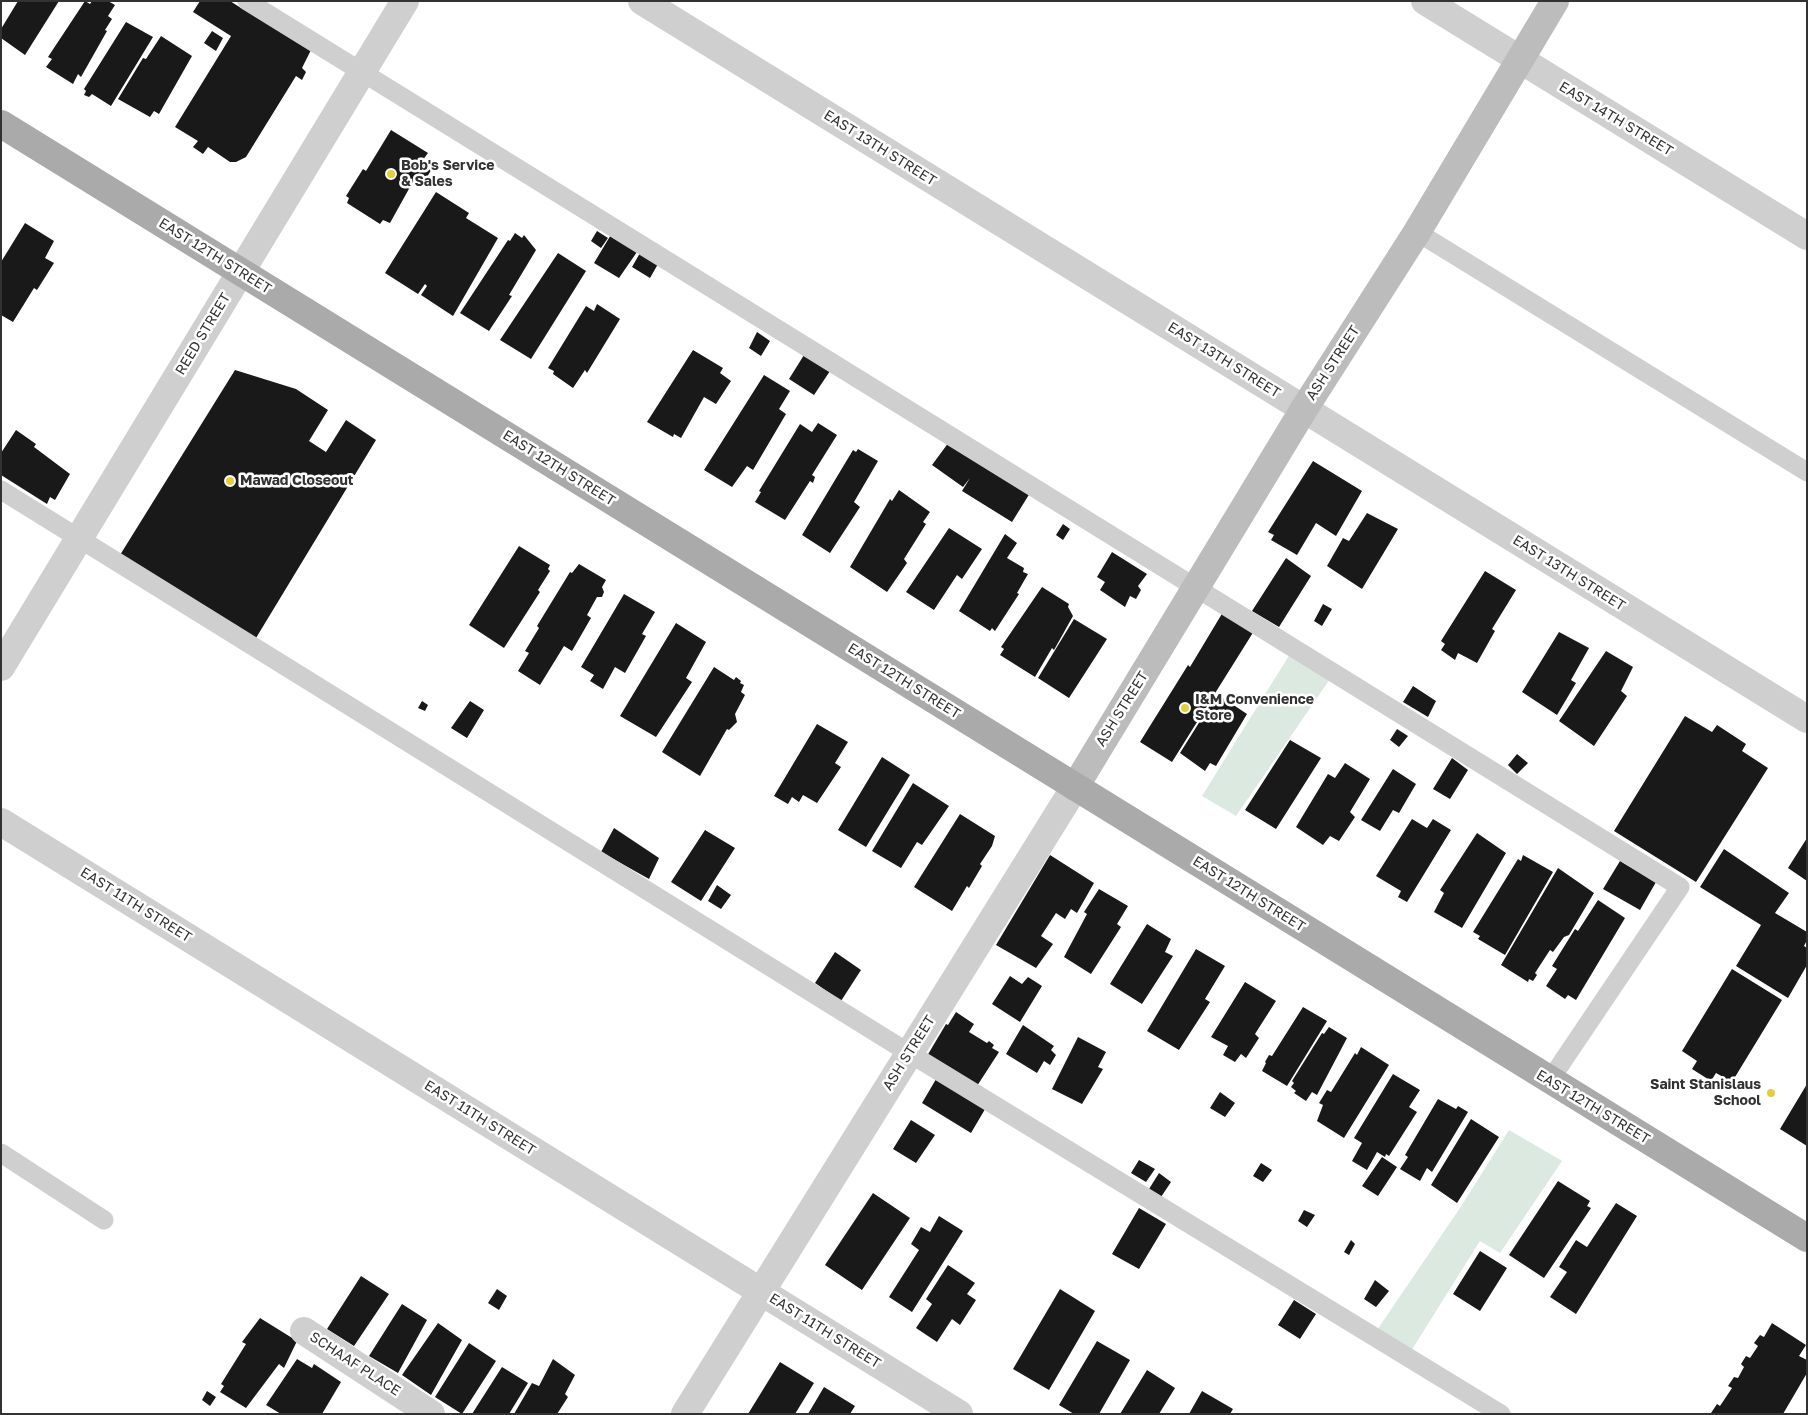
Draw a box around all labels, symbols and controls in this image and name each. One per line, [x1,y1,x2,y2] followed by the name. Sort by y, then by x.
[1556,78,1676,160] street label: EAST 14TH STREET
[821,107,939,189] street label: EAST 13TH STREET
[401,158,494,190] place label: Bob's Service & Sales
[385,168,397,180] marker: Bob's Service & Sales
[156,215,274,297] street label: EAST 12TH STREET
[172,290,234,378] street label: REED STREET
[1165,319,1283,401] street label: EAST 13TH STREET
[1303,323,1363,403] street label: ASH STREET
[500,427,618,509] street label: EAST 12TH STREET
[240,473,353,489] place label: Mawad Closeout
[224,475,236,487] marker: Mawad Closeout
[1510,532,1628,614] street label: EAST 13TH STREET
[845,640,963,722] street label: EAST 12TH STREET
[1092,668,1152,750] street label: ASH STREET
[1195,692,1314,724] place label: I&M Convenience Store
[1179,702,1191,714] marker: I&M Convenience Store
[1190,853,1308,935] street label: EAST 12TH STREET
[77,864,195,946] street label: EAST 11TH STREET
[879,1012,939,1094] street label: ASH STREET
[1533,1066,1653,1148] street label: EAST 12TH STREET
[421,1077,539,1159] street label: EAST 11TH STREET
[1650,1077,1761,1110] place label: Saint Stanislaus School
[1765,1087,1777,1099] marker: Saint Stanislaus School
[766,1290,884,1372] street label: EAST 11TH STREET
[307,1328,403,1400] street label: SCHAAF PLACE

